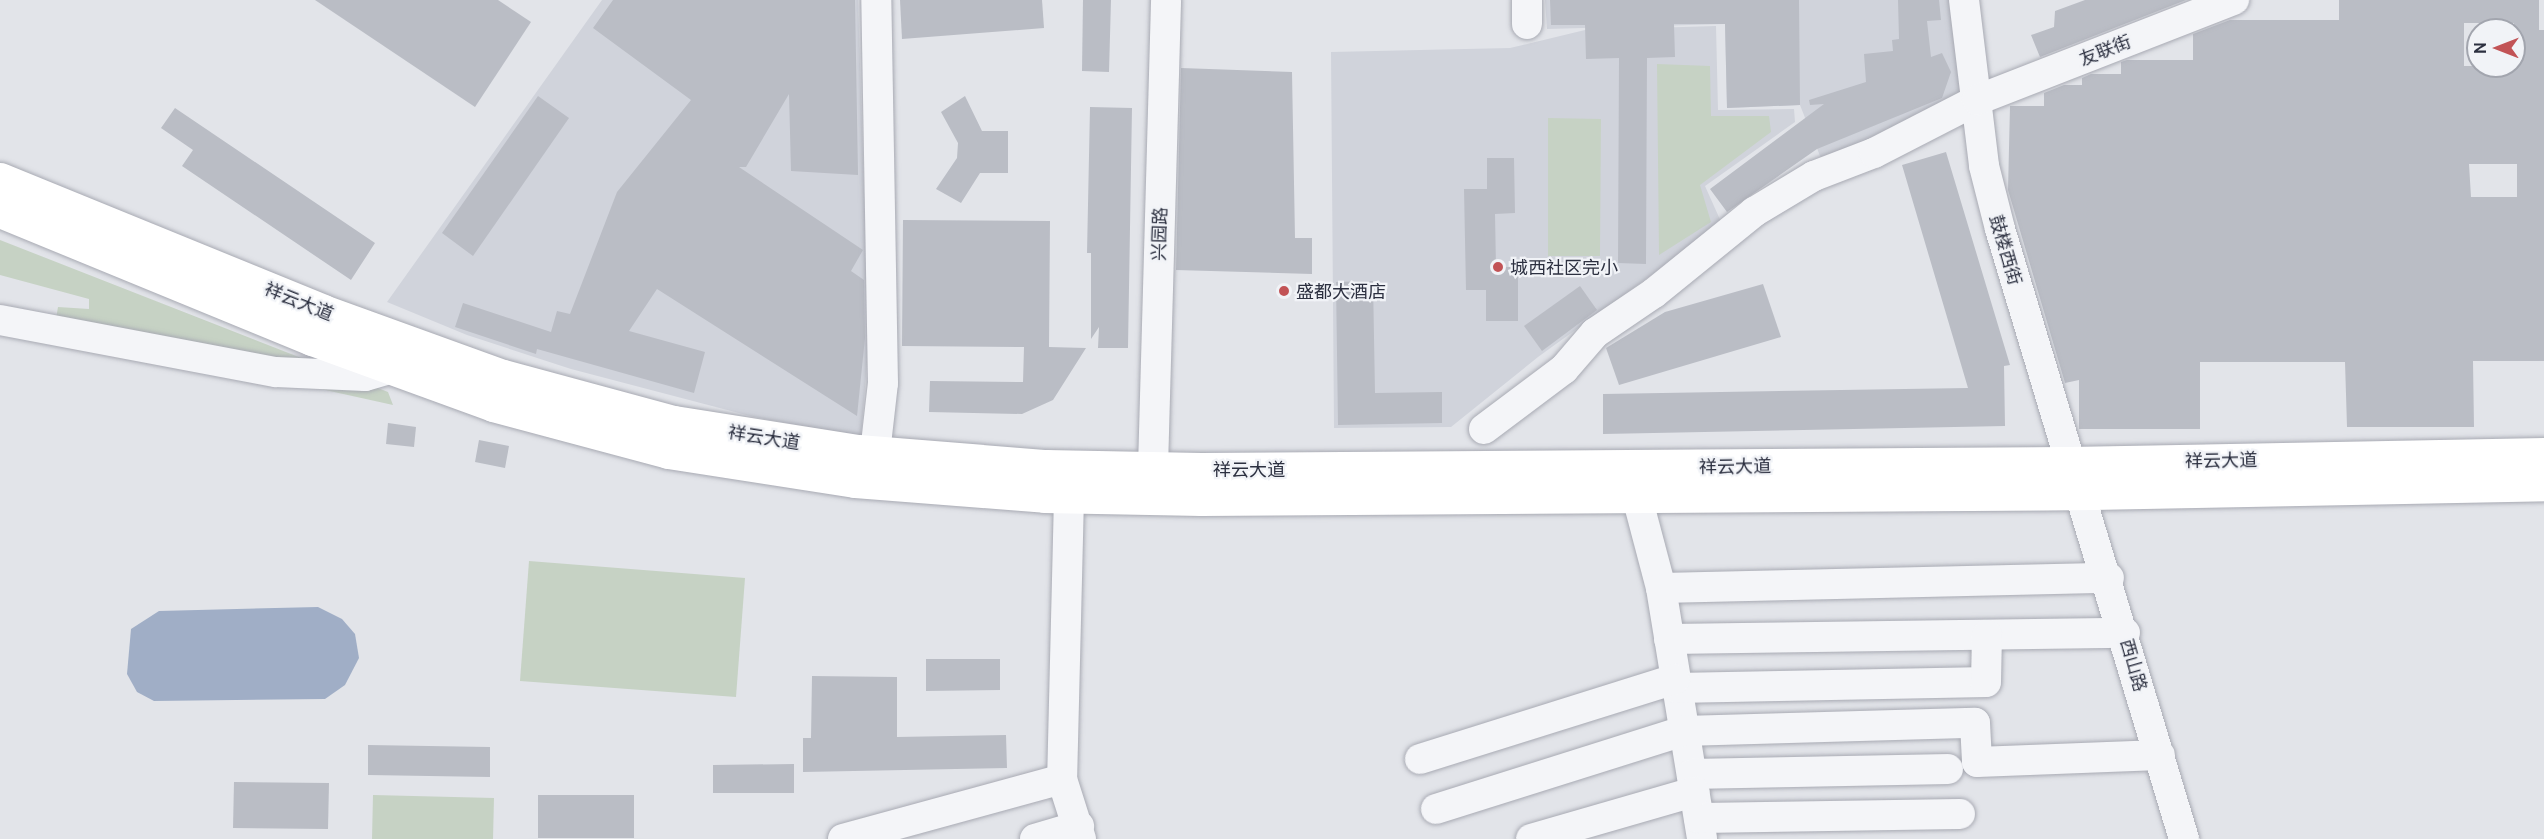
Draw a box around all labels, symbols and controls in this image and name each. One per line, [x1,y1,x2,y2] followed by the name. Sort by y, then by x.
[2466,18,2526,78] north arrow
[2076,30,2134,70] street label: 友联街
[2471,42,2489,54] text: N
[1147,207,1171,261] street label: 兴园路
[1986,212,2026,288] street label: 鼓楼西街
[1510,256,1618,278] place label: 城西社区完小
[1491,260,1505,274] marker: 城西社区完小
[262,278,336,324] street label: 祥云大道
[1296,280,1386,302] place label: 盛都大酒店
[1277,284,1291,298] marker: 盛都大酒店
[727,421,801,453] street label: 祥云大道
[2185,449,2257,471] street label: 祥云大道
[1699,455,1771,477] street label: 祥云大道
[1213,458,1285,480] street label: 祥云大道
[2116,636,2152,694] street label: 西山路

